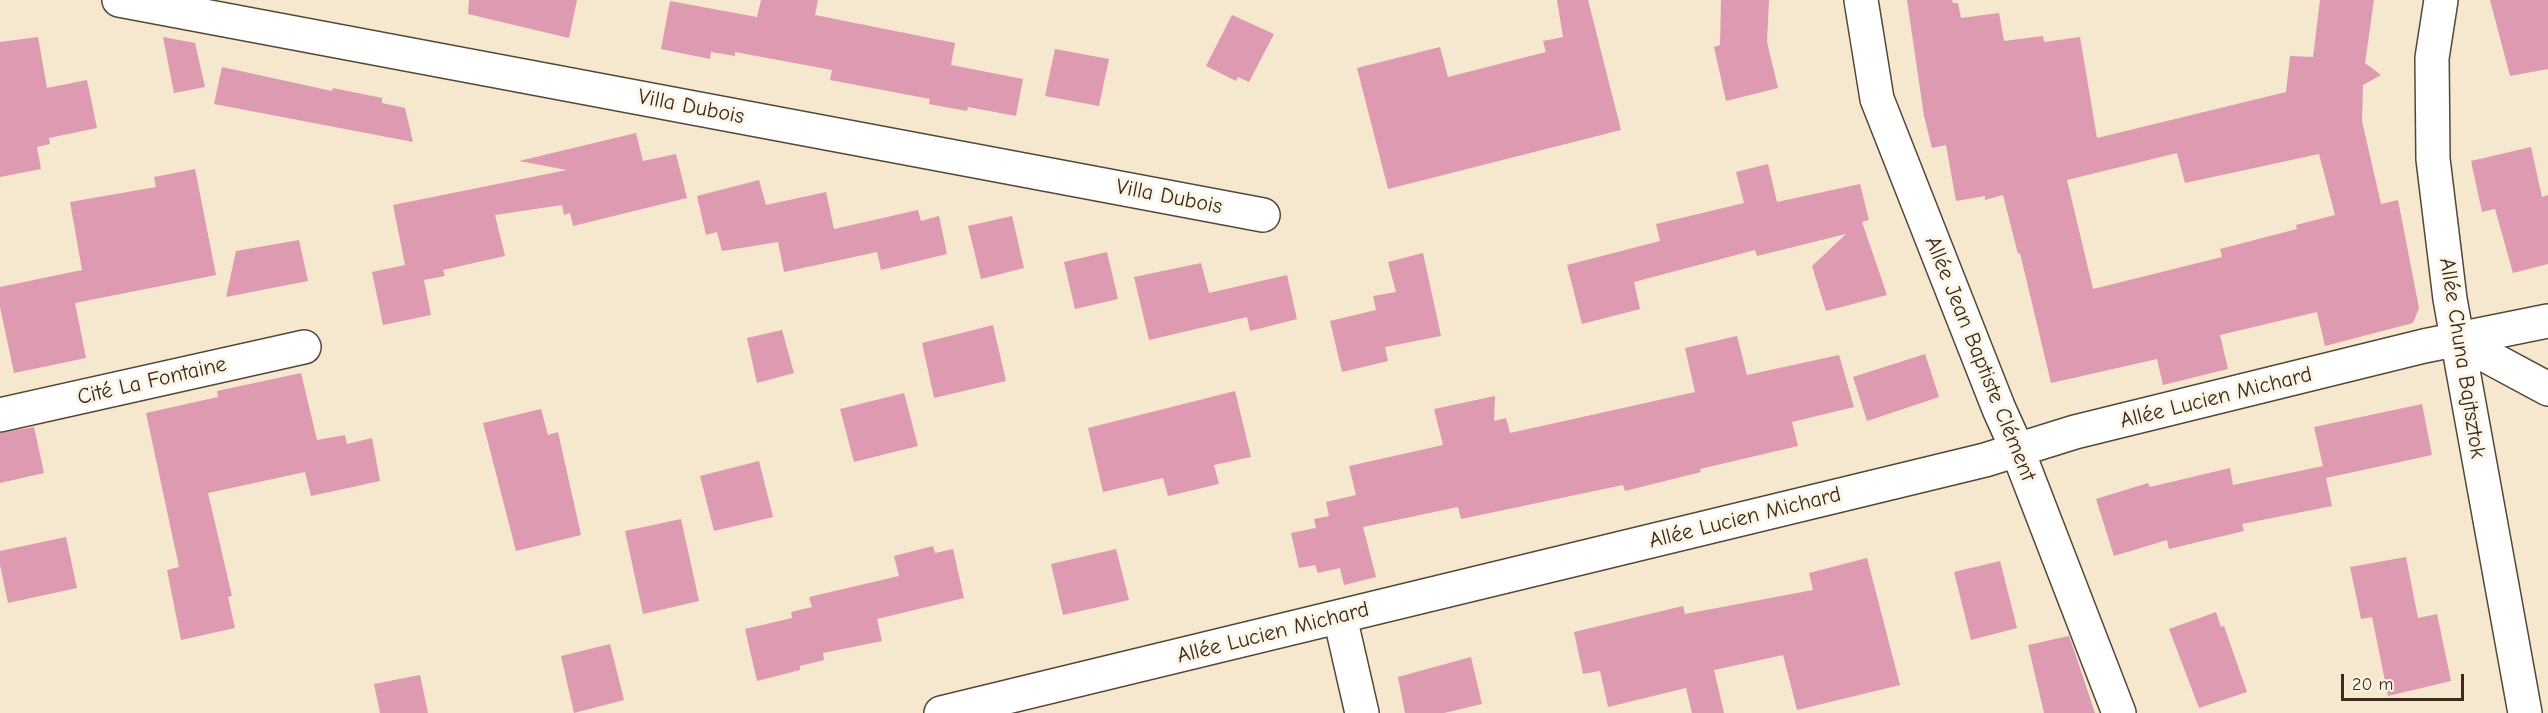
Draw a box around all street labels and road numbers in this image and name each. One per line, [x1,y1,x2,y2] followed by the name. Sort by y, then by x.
[636,84,746,130] street label: Villa Dubois
[1114,174,1224,220] street label: Villa Dubois
[1919,233,2041,485] street label: Allée Jean Baptiste Clément
[2433,256,2491,460] street label: Allée Chuna Bajtsztok
[75,351,229,411] street label: Cité La Fontaine
[2117,361,2315,435] street label: Allée Lucien Michard
[1646,481,1844,555] street label: Allée Lucien Michard
[1174,596,1372,670] street label: Allée Lucien Michard

